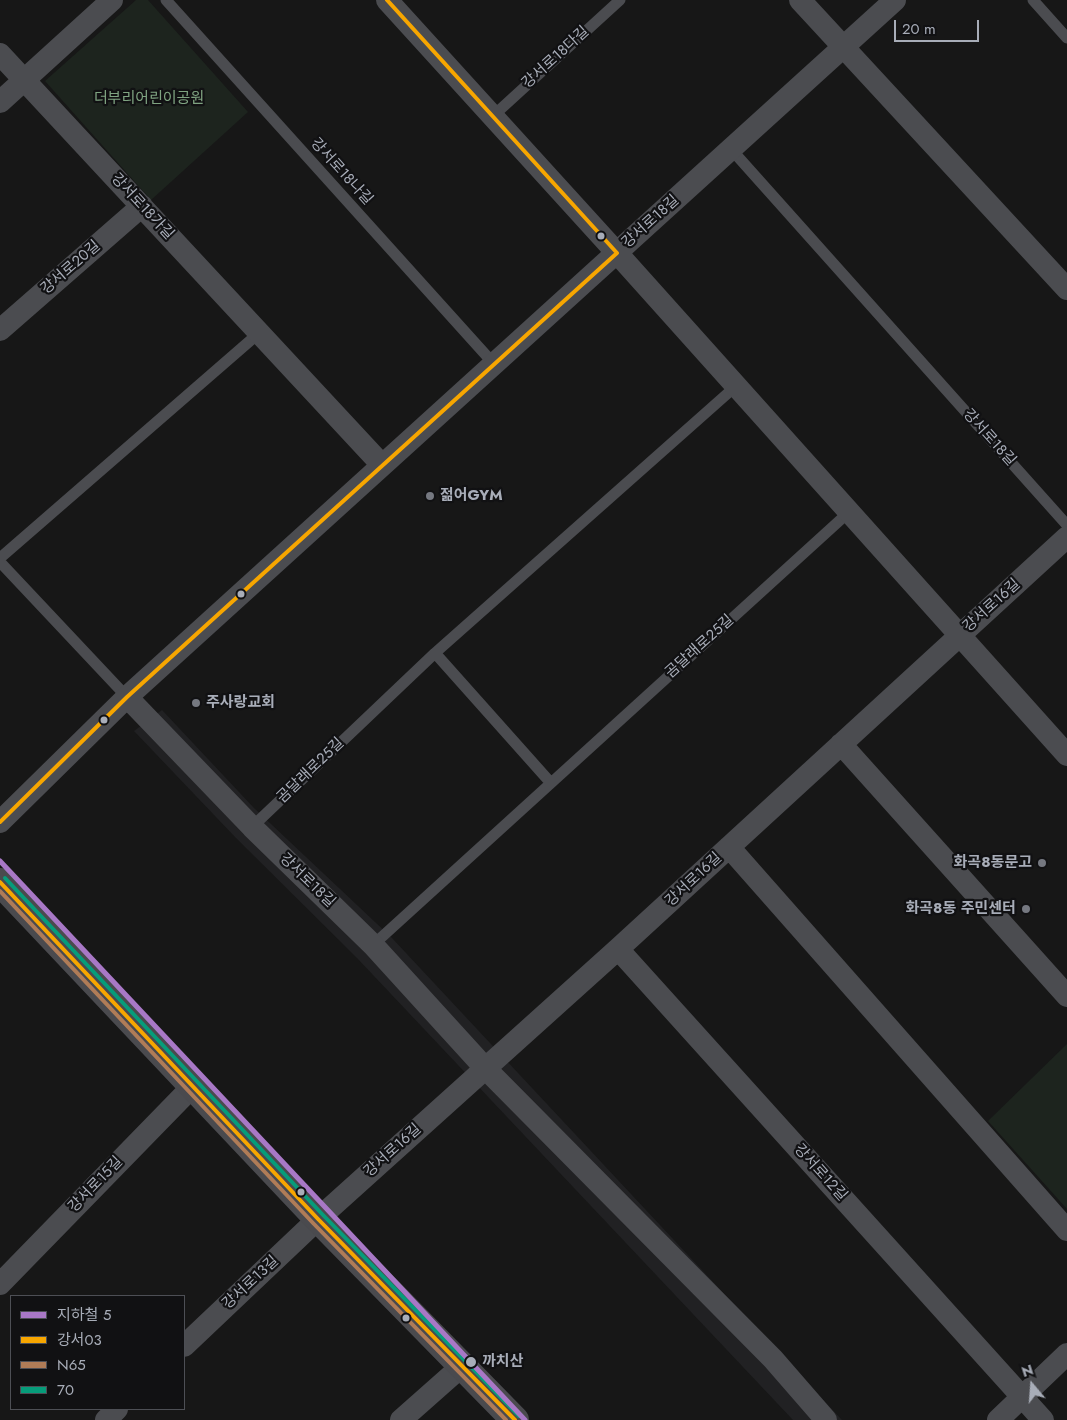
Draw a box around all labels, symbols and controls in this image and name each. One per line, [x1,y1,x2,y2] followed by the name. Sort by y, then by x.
[897,10,982,42] scale bar
[902,18,936,40] text: 20 m
[519,23,593,93] street label: 강서로18다길
[94,90,204,108] park label: 더부리어린이공원
[306,135,376,209] street label: 강서로18나길
[107,170,177,244] street label: 강서로18가길
[619,192,683,252] street label: 강서로18길
[596,231,606,241] unlabelled marker
[38,237,104,299] street label: 강서로20길
[959,406,1019,470] street label: 강서로18길
[440,487,503,505] place label: 젊어GYM
[424,490,436,502] marker: 젊어GYM
[960,576,1024,636] street label: 강서로16길
[236,589,246,599] unlabelled marker
[662,612,738,682] street label: 곰달래로25길
[206,694,275,712] place label: 주사랑교회
[190,697,202,709] marker: 주사랑교회
[99,715,109,725] unlabelled marker
[274,735,348,807] street label: 곰달래로25길
[662,849,726,911] street label: 강서로16길
[276,850,338,912] street label: 강서로18길
[954,854,1032,872] place label: 화곡8동문고
[1036,857,1048,869] marker: 화곡8동문고
[905,900,1016,918] place label: 화곡8동 주민센터
[1020,903,1032,915] marker: 화곡8동 주민센터
[361,1121,425,1181] street label: 강서로16길
[790,1141,850,1205] street label: 강서로12길
[65,1153,127,1217] street label: 강서로15길
[296,1187,306,1197] unlabelled marker
[219,1253,283,1313] street label: 강서로13길
[10,1295,185,1410] legend
[57,1304,111,1326] text: 지하철 5
[401,1313,411,1323] unlabelled marker
[57,1329,102,1351] text: 강서03
[482,1353,523,1371] place label: 까치산
[57,1354,86,1376] text: N65
[464,1355,478,1369] marker: 까치산
[1007,1360,1057,1410] north arrow
[1019,1360,1036,1382] text: N
[57,1379,74,1401] text: 70

